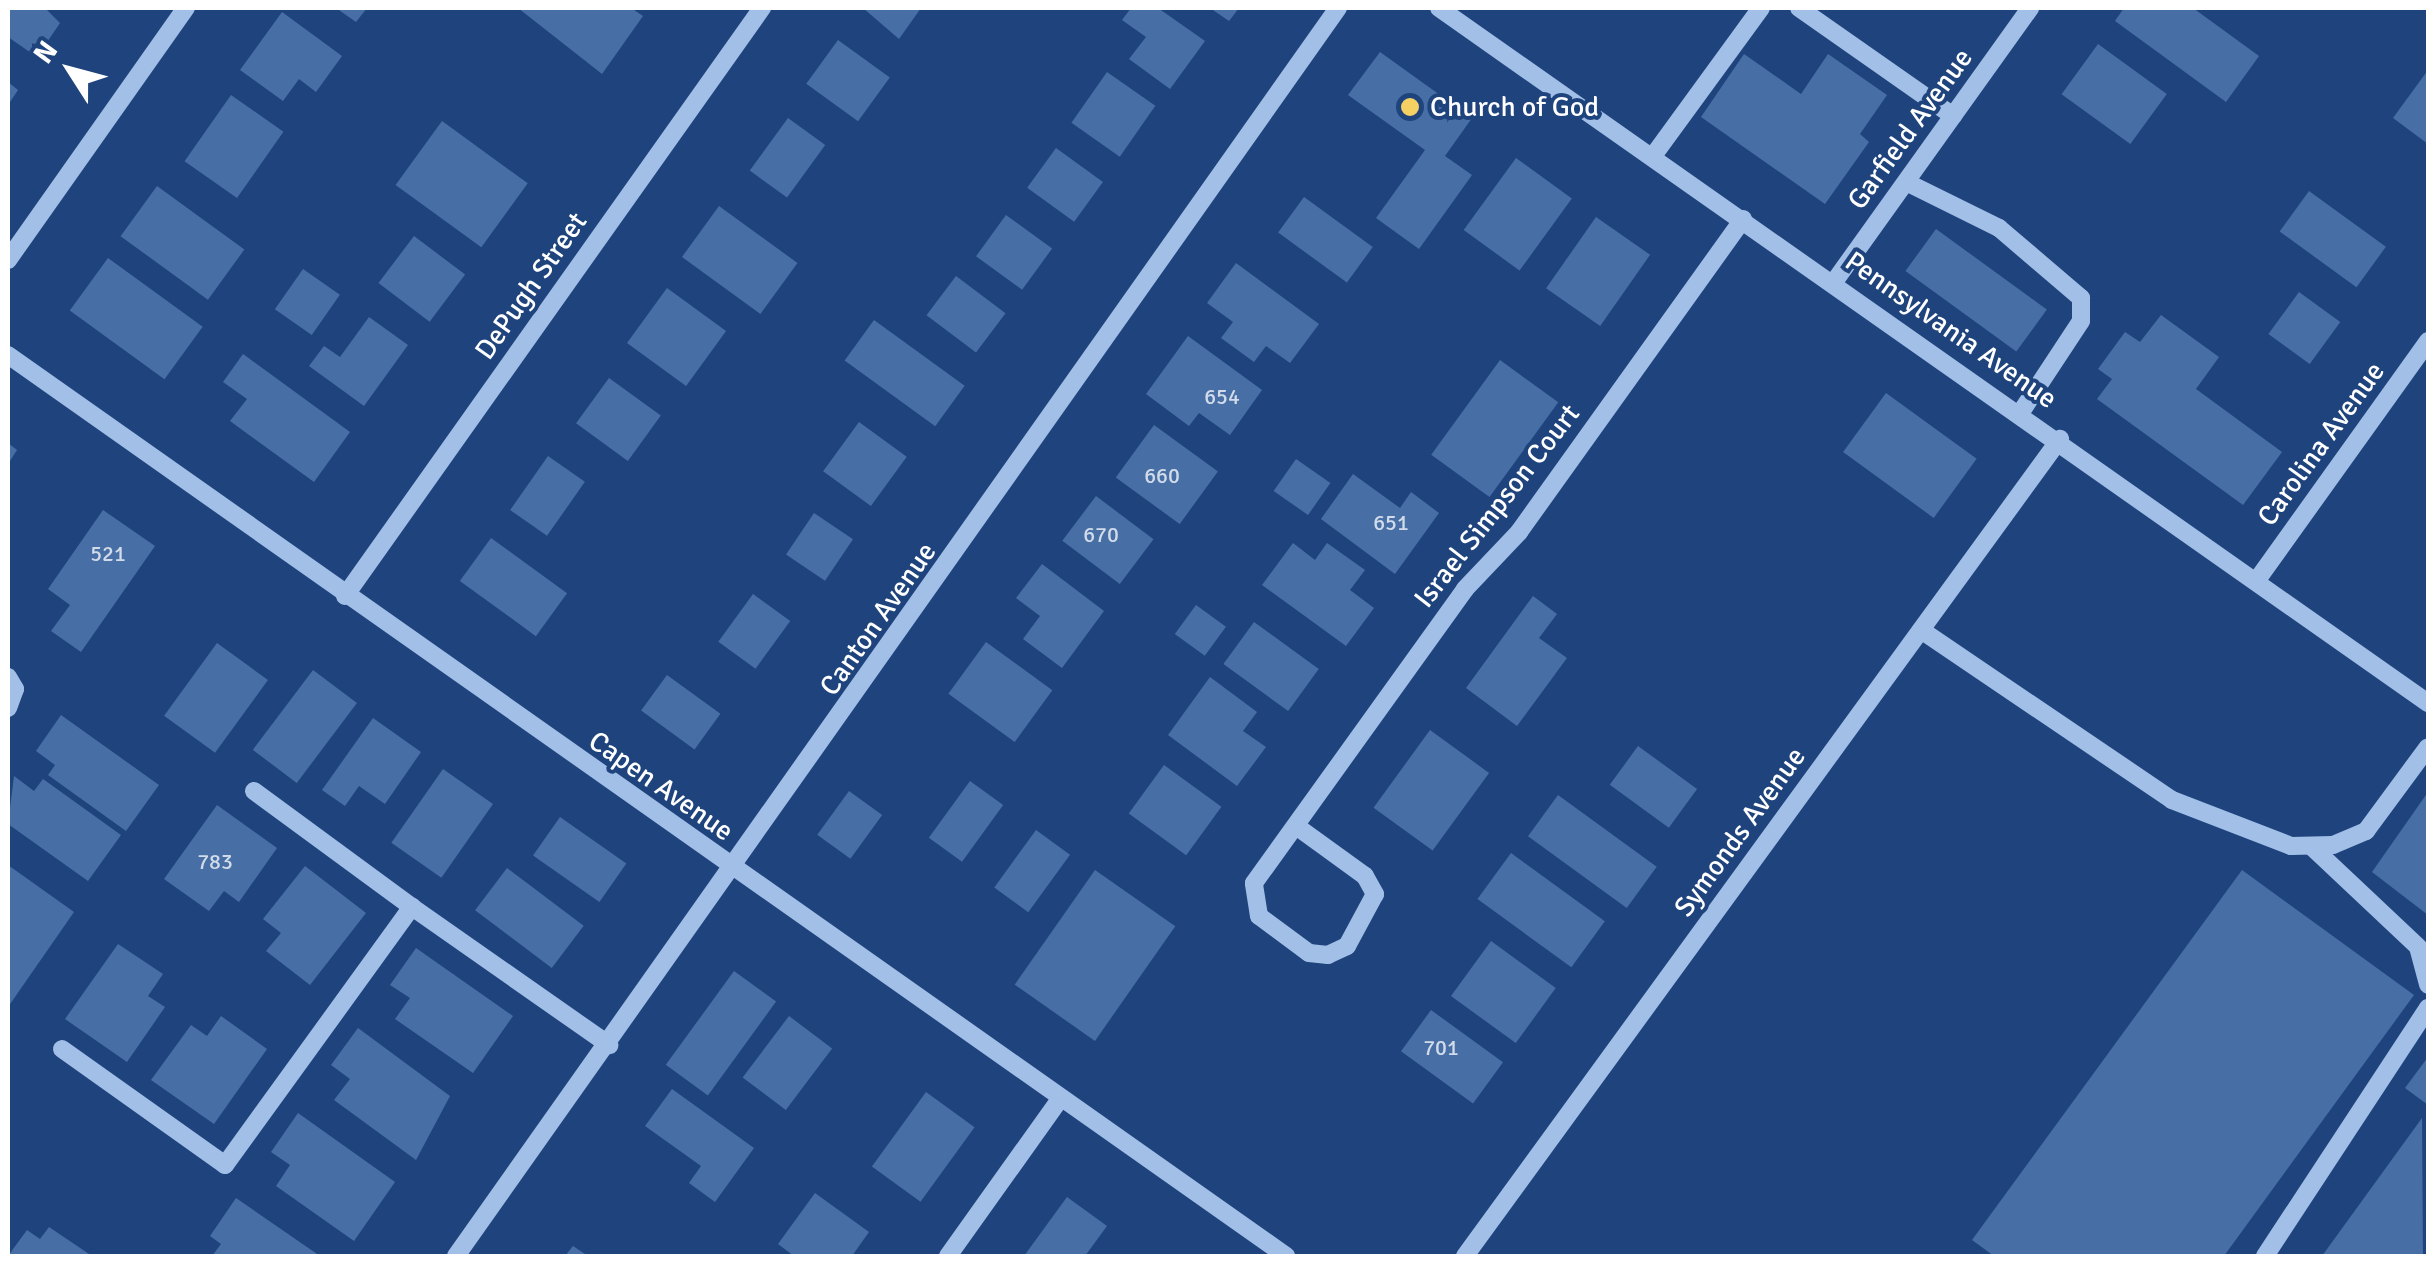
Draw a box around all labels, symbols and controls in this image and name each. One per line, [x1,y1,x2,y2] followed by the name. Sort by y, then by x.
[20,20,120,120] north arrow
[26,34,65,70] text: N
[1840,42,1980,216] street label: Garfield Avenue
[1430,90,1599,124] place label: Church of God
[1399,96,1421,118] marker: Church of God
[468,206,594,366] street label: DePugh Street
[1839,244,2063,416] street label: Pennsylvania Avenue
[2250,356,2392,532] street label: Carolina Avenue
[1204,384,1240,410] house number: 654
[1407,398,1587,614] street label: Israel Simpson Court
[1144,463,1180,489] house number: 660
[1373,510,1409,536] house number: 651
[1083,522,1119,548] house number: 670
[813,536,943,702] street label: Canton Avenue
[90,541,126,567] house number: 521
[582,724,740,848] street label: Capen Avenue
[1667,741,1813,923] street label: Symonds Avenue
[197,849,233,875] house number: 783
[1423,1035,1459,1061] house number: 701

